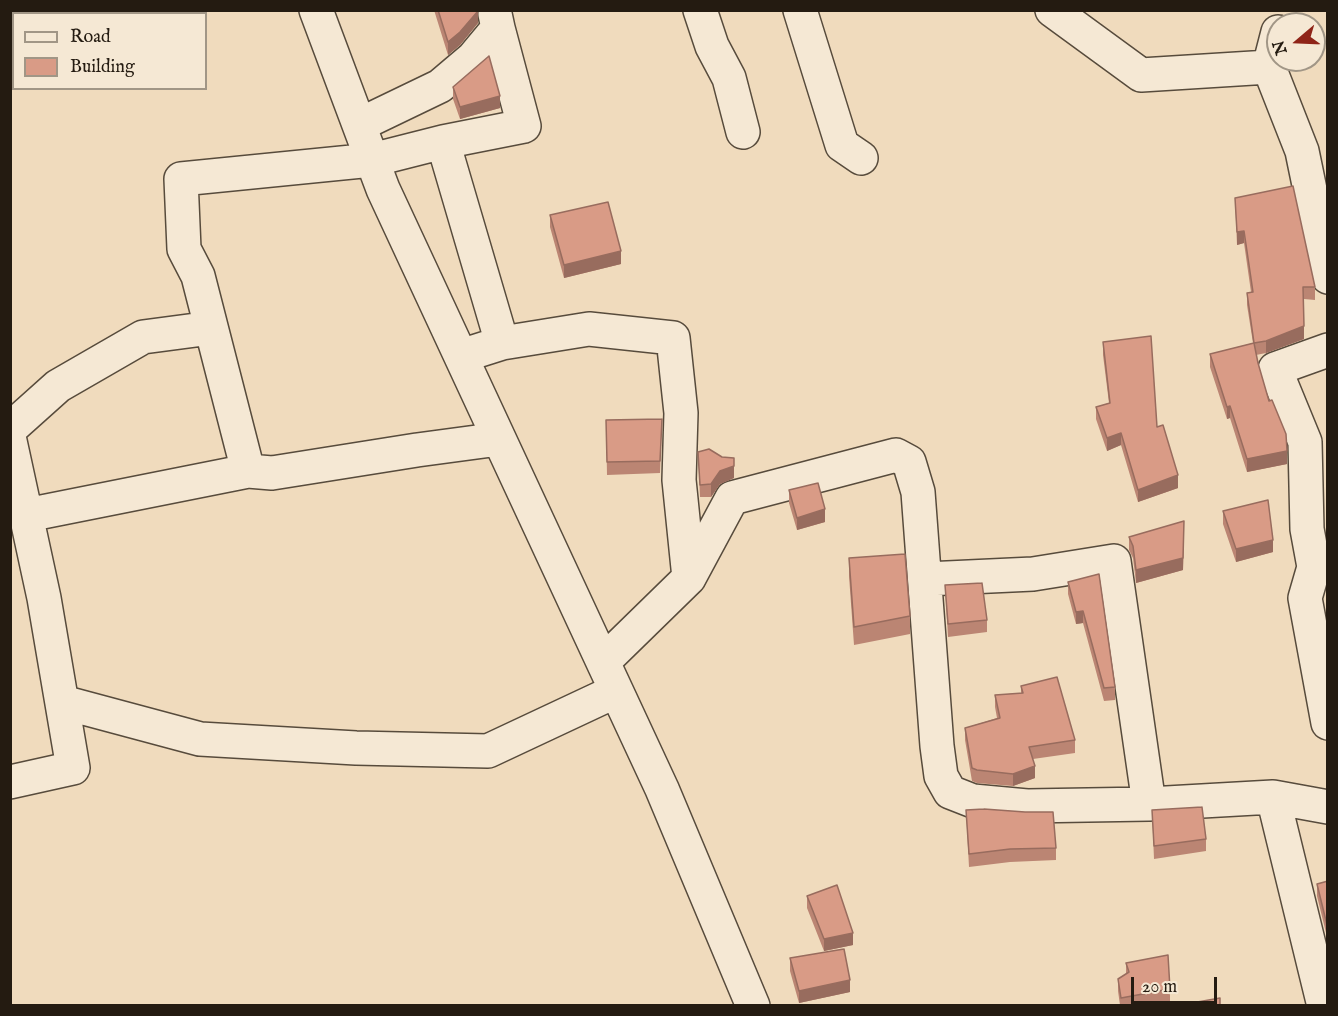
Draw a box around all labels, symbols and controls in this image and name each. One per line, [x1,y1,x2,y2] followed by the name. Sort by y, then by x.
[12,12,207,90] legend
[1266,12,1326,72] north arrow
[70,26,111,49] text: Road
[1269,37,1293,57] text: N
[70,56,135,79] text: Building
[1134,965,1220,1003] scale bar
[1142,976,1177,999] text: 20 m

